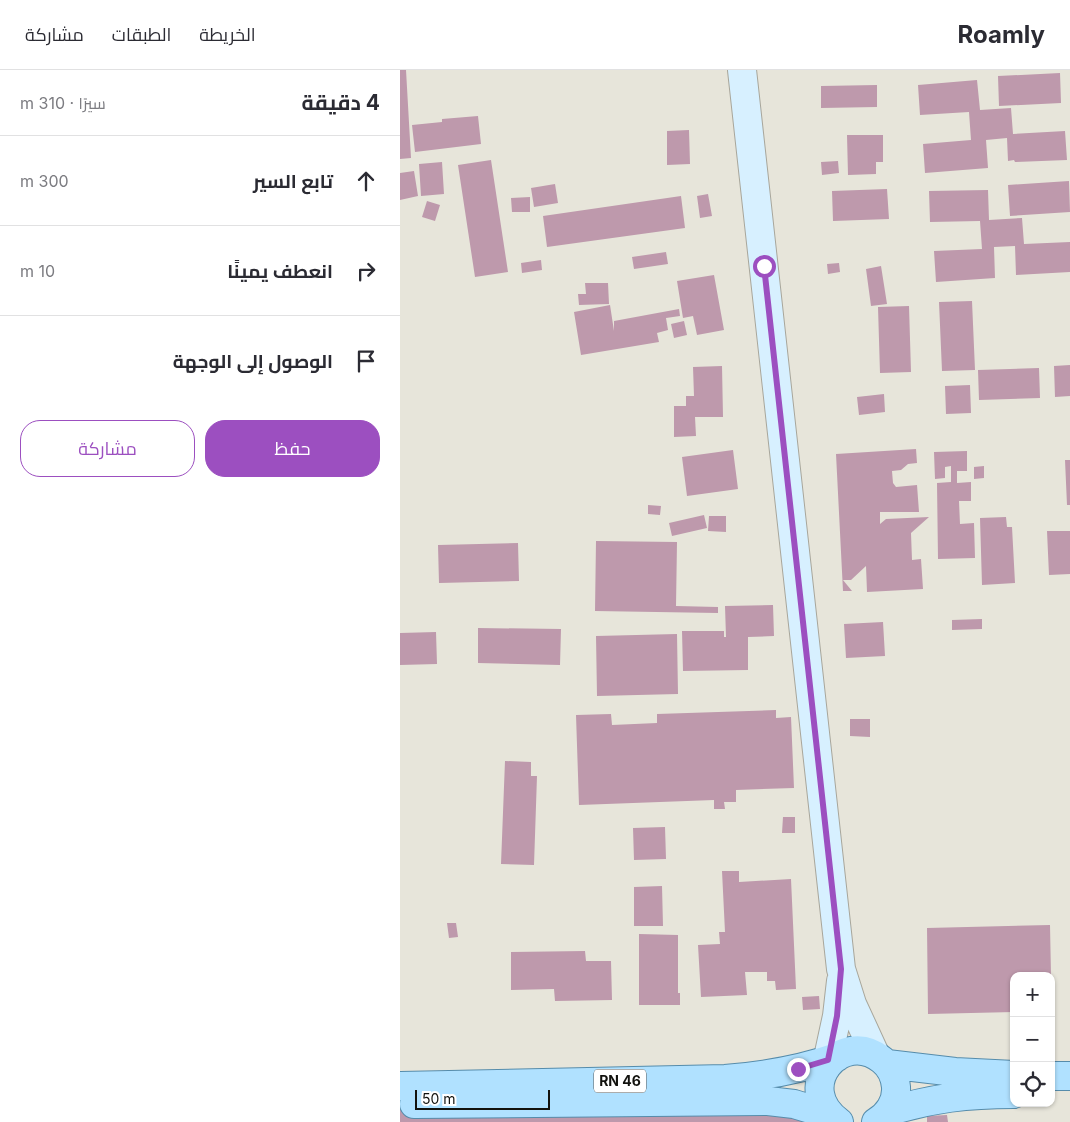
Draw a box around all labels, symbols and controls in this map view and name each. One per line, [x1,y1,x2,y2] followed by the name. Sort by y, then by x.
[958,20,1045,49] text: Roamly
[25,24,84,45] text: مشاركة
[112,24,171,45] text: الطبقات
[199,24,256,45] text: الخريطة
[301,90,380,115] text: 4 دقيقة
[20,93,106,113] text: سيرًا · 310 m
[352,167,380,195] icon: ahead
[253,170,333,193] text: تابع السير
[20,171,69,191] text: 300 m
[753,255,776,278] route start
[352,257,380,285] icon: right
[227,260,333,283] text: انعطف يمينًا
[20,261,55,281] text: 10 m
[352,347,380,375] icon: arrive
[173,350,333,373] text: الوصول إلى الوجهة
[20,420,195,477] button: مشاركة
[205,420,380,477] button: حفظ
[1010,972,1055,1107] map controls
[1010,972,1055,1017] button: +
[1010,1017,1055,1062] button: −
[787,1058,810,1081] route end
[1010,1062,1055,1107] button: locate
[594,1069,646,1092] road number: RN 46
[415,1087,550,1110] scale bar
[422,1090,456,1107] text: 50 m

